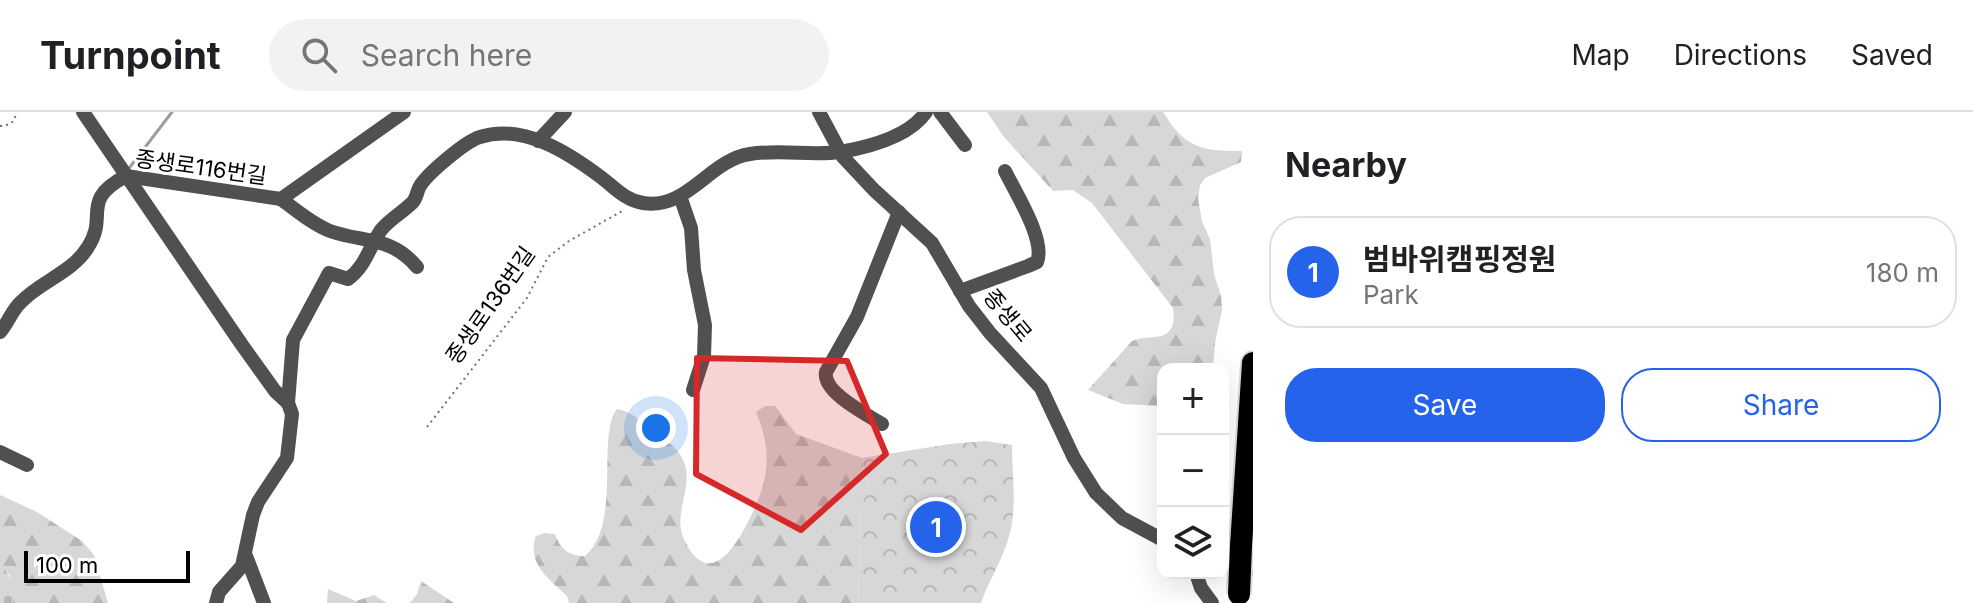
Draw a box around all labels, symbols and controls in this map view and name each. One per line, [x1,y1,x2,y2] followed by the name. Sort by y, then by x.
[269,19,829,91] search box
[40,32,221,78] text: Turnpoint
[297,33,341,77] icon: search
[361,37,532,73] text: Search here
[1571,38,1630,72] text: Map
[1674,38,1807,72] text: Directions
[1851,38,1933,72] text: Saved
[1285,144,1407,185] text: Nearby
[133,145,269,189] street label: 종생로116번길
[440,241,540,369] street label: 종생로136번길
[1363,241,1556,277] text: 범바위캠핑정원
[1307,257,1319,288] text: 1
[1866,257,1939,288] text: 180 m
[1363,279,1419,310] text: Park
[979,283,1037,347] street label: 종생로
[1157,363,1229,579] map controls
[1157,363,1229,435] button: +
[1285,368,1605,442] button: Save
[1621,368,1941,442] button: Share
[636,408,676,448] your location
[1157,435,1229,507] button: −
[910,497,962,557] pin: 1
[1157,507,1229,579] button: layers
[24,547,190,583] scale bar
[36,552,98,578] text: 100 m

